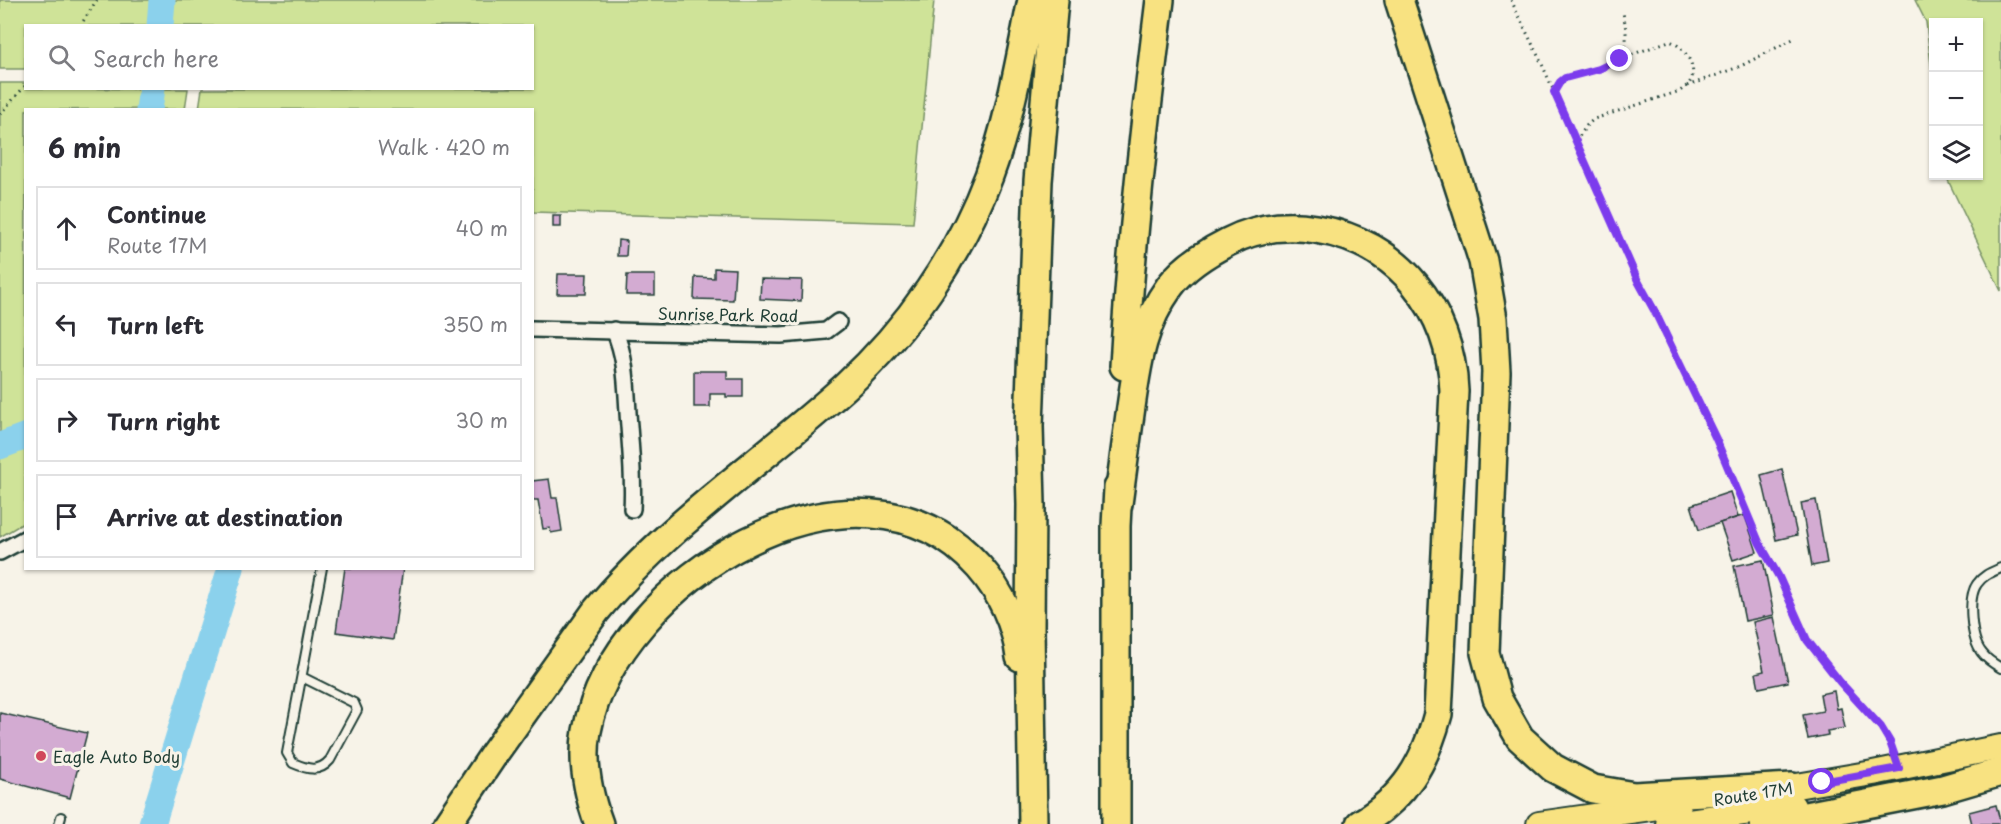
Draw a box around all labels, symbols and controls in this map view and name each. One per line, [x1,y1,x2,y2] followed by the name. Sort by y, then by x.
[1929,18,1983,180] map controls
[1929,18,1983,72] button: +
[24,24,534,90] search box
[45,41,78,74] icon: search
[93,41,219,74] text: Search here
[1606,45,1632,71] route end
[1929,72,1983,126] button: −
[1929,126,1983,180] button: layers
[48,128,121,167] text: 6 min
[378,132,510,162] text: Walk · 420 m
[107,197,206,230] text: Continue
[50,212,83,245] icon: ahead
[456,213,508,243] text: 40 m
[107,230,207,260] text: Route 17M
[658,301,798,327] street label: Sunrise Park Road
[50,308,83,341] icon: left
[107,308,204,341] text: Turn left
[443,309,508,339] text: 350 m
[50,404,83,437] icon: right
[107,404,220,437] text: Turn right
[455,405,508,435] text: 30 m
[50,500,83,533] icon: arrive
[107,500,343,533] text: Arrive at destination
[53,744,180,768] place label: Eagle Auto Body
[34,749,48,763] marker: Eagle Auto Body
[1808,768,1834,794] route start
[1711,775,1795,811] street label: Route 17M

